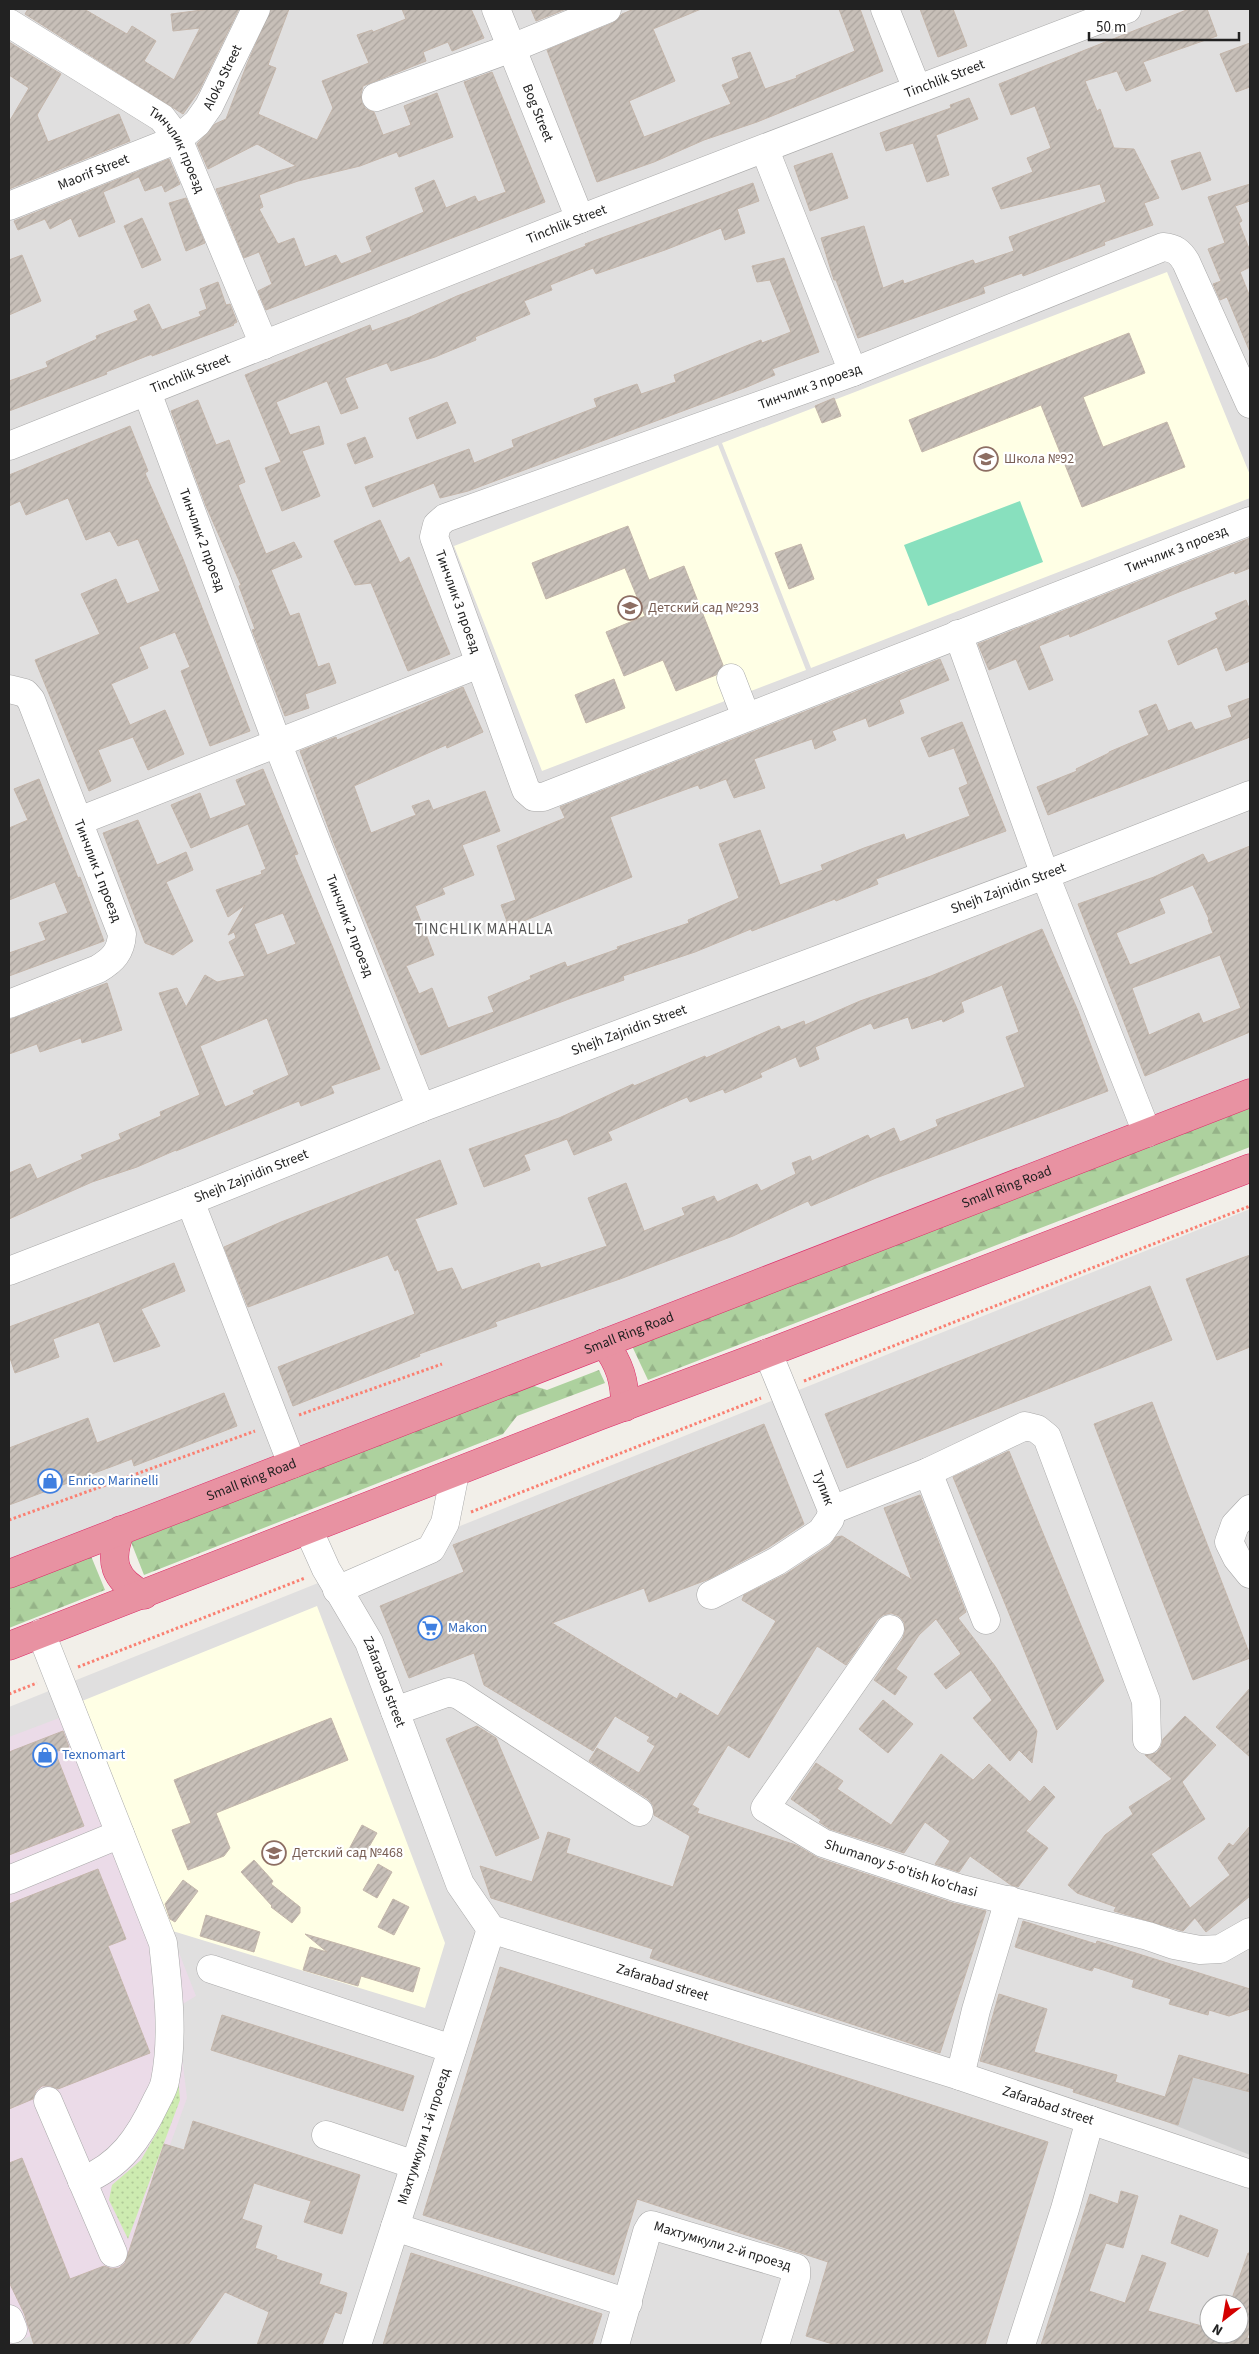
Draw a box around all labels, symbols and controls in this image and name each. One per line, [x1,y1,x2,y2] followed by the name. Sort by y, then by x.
[1089,10,1239,42] scale bar
[1096,17,1126,38] text: 50 m
[198,41,247,114] street label: Aloka Street
[902,54,988,104] street label: Tinchlik Street
[517,81,558,145] street label: Bog Street
[144,102,210,197] street label: Тинчлик проезд
[55,149,132,196] street label: Maorif Street
[524,200,610,249] street label: Tinchlik Street
[147,349,233,399] street label: Tinchlik Street
[756,359,865,415] street label: Тинчлик 3 проезд
[973,446,999,472] school or university icon: Школа №92
[1004,449,1074,469] place label: Школа №92
[174,486,230,595] street label: Тинчлик 2 проезд
[1122,520,1231,579] street label: Тинчлик 3 проезд
[430,547,486,657] street label: Тинчлик 3 проезд
[617,595,643,621] school or university icon: Детский сад №293
[648,598,759,618] place label: Детский сад №293
[68,817,127,926] street label: Тинчлик 1 проезд
[948,858,1069,919] street label: Shejh Zajnidin Street
[320,872,379,981] street label: Тинчлик 2 проезд
[415,919,553,940] district label: TINCHLIK MAHALLA
[568,1000,690,1061] street label: Shejh Zajnidin Street
[191,1144,312,1208] street label: Shejh Zajnidin Street
[959,1161,1055,1214] street label: Small Ring Road
[581,1307,677,1360] street label: Small Ring Road
[203,1454,299,1507] street label: Small Ring Road
[37,1468,63,1494] shop icon: Enrico Marinelli
[807,1468,839,1509] street label: Тупик
[68,1471,159,1491] place label: Enrico Marinelli
[417,1615,443,1641] supermarket icon: Makon
[448,1618,487,1638] place label: Makon
[358,1632,410,1730] street label: Zafarabad street
[32,1742,58,1768] shop icon: Texnomart
[62,1745,125,1765] place label: Texnomart
[822,1834,979,1902] street label: Shumanoy 5-o'tish ko'chasi
[261,1840,287,1866] school or university icon: Детский сад №468
[292,1843,403,1863] place label: Детский сад №468
[614,1959,711,2007] street label: Zafarabad street
[393,2065,456,2207] street label: Махтумкули 1-й проезд
[1000,2081,1097,2131] street label: Zafarabad street
[651,2216,794,2276] street label: Махтумкули 2-й проезд
[1199,2294,1249,2344] north arrow
[1209,2318,1227,2340] text: N

